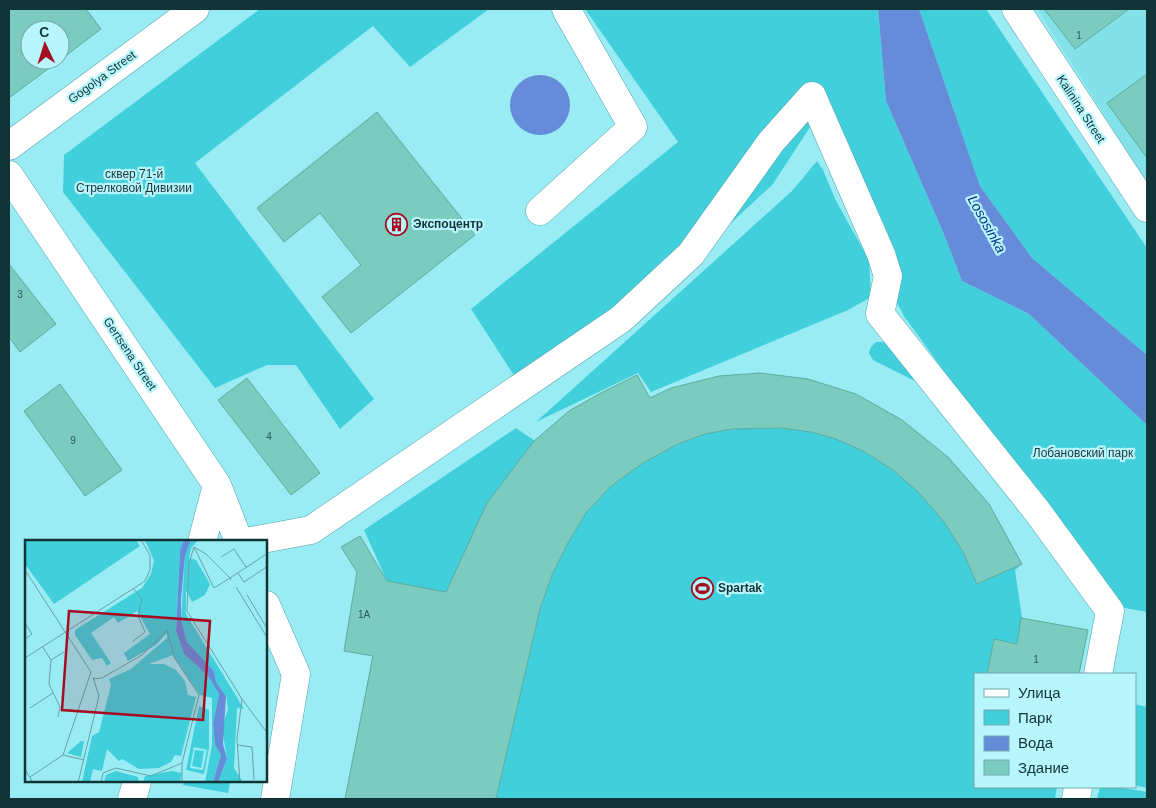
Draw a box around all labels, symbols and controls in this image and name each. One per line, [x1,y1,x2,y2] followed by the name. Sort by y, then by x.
[20,20,70,70] north arrow
[38,24,50,40] text: С
[1076,30,1082,41] house number: 1
[66,47,139,106] street label: Gogolya Street
[1054,72,1108,146] street label: Kalinina Street
[76,167,192,195] park label: сквер 71-й Стрелковой Дивизии
[965,193,1009,256] water label: Lososinka
[385,212,409,236] building icon: Экспоцентр
[413,217,483,231] place label: Экспоцентр
[17,289,23,300] house number: 3
[101,315,160,394] street label: Gertsena Street
[266,431,272,442] house number: 4
[70,435,76,446] house number: 9
[1033,446,1134,460] park label: Лобановский парк
[25,540,268,783] inset map
[690,576,714,600] sports icon: Spartak
[718,581,762,595] place label: Spartak
[358,609,370,620] house number: 1А
[1033,654,1039,665] house number: 1
[974,673,1136,788] legend
[1018,684,1061,701] text: Улица
[1018,709,1052,726] text: Парк
[1018,734,1054,751] text: Вода
[1018,759,1069,776] text: Здание

